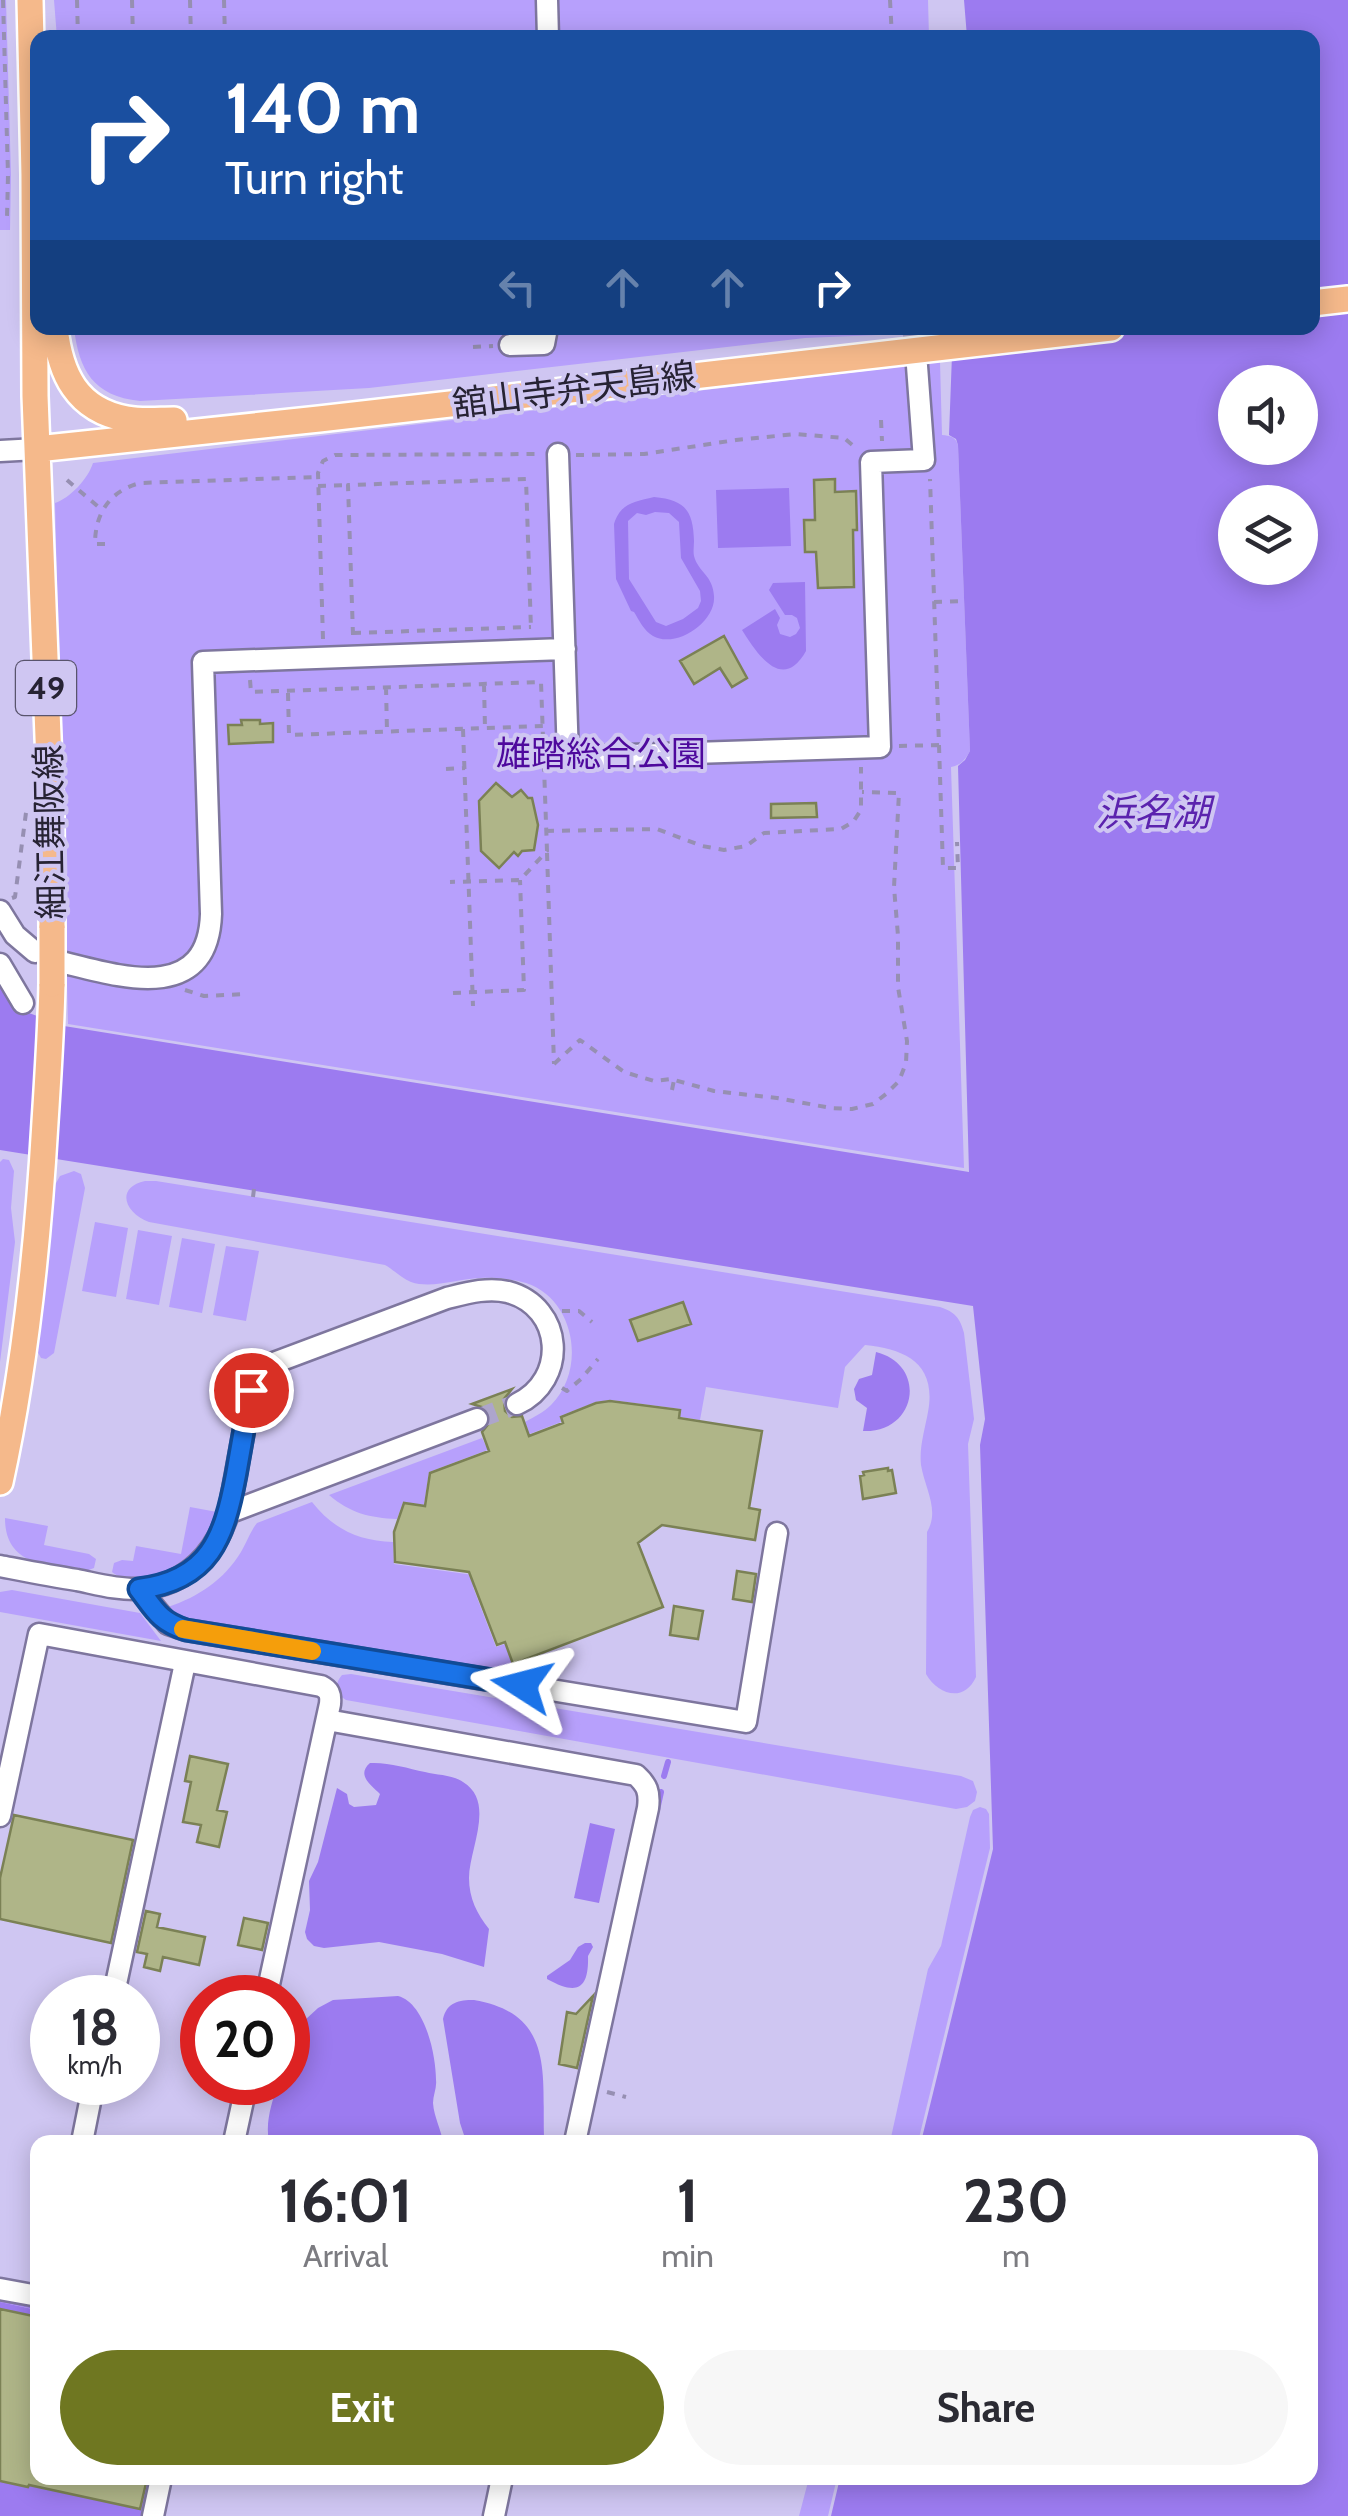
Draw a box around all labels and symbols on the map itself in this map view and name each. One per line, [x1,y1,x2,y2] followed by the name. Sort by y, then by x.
[450,353,698,426] street label: 舘山寺弁天島線
[16,661,76,715] road number: 49
[496,732,706,775] park label: 雄踏総合公園
[26,744,73,920] street label: 細江舞阪線
[1096,789,1215,836] water label: 浜名湖
[209,1348,294,1433] pin
[470,1633,574,1737] position arrow
[180,1975,310,2105] speed limit sign: 20

